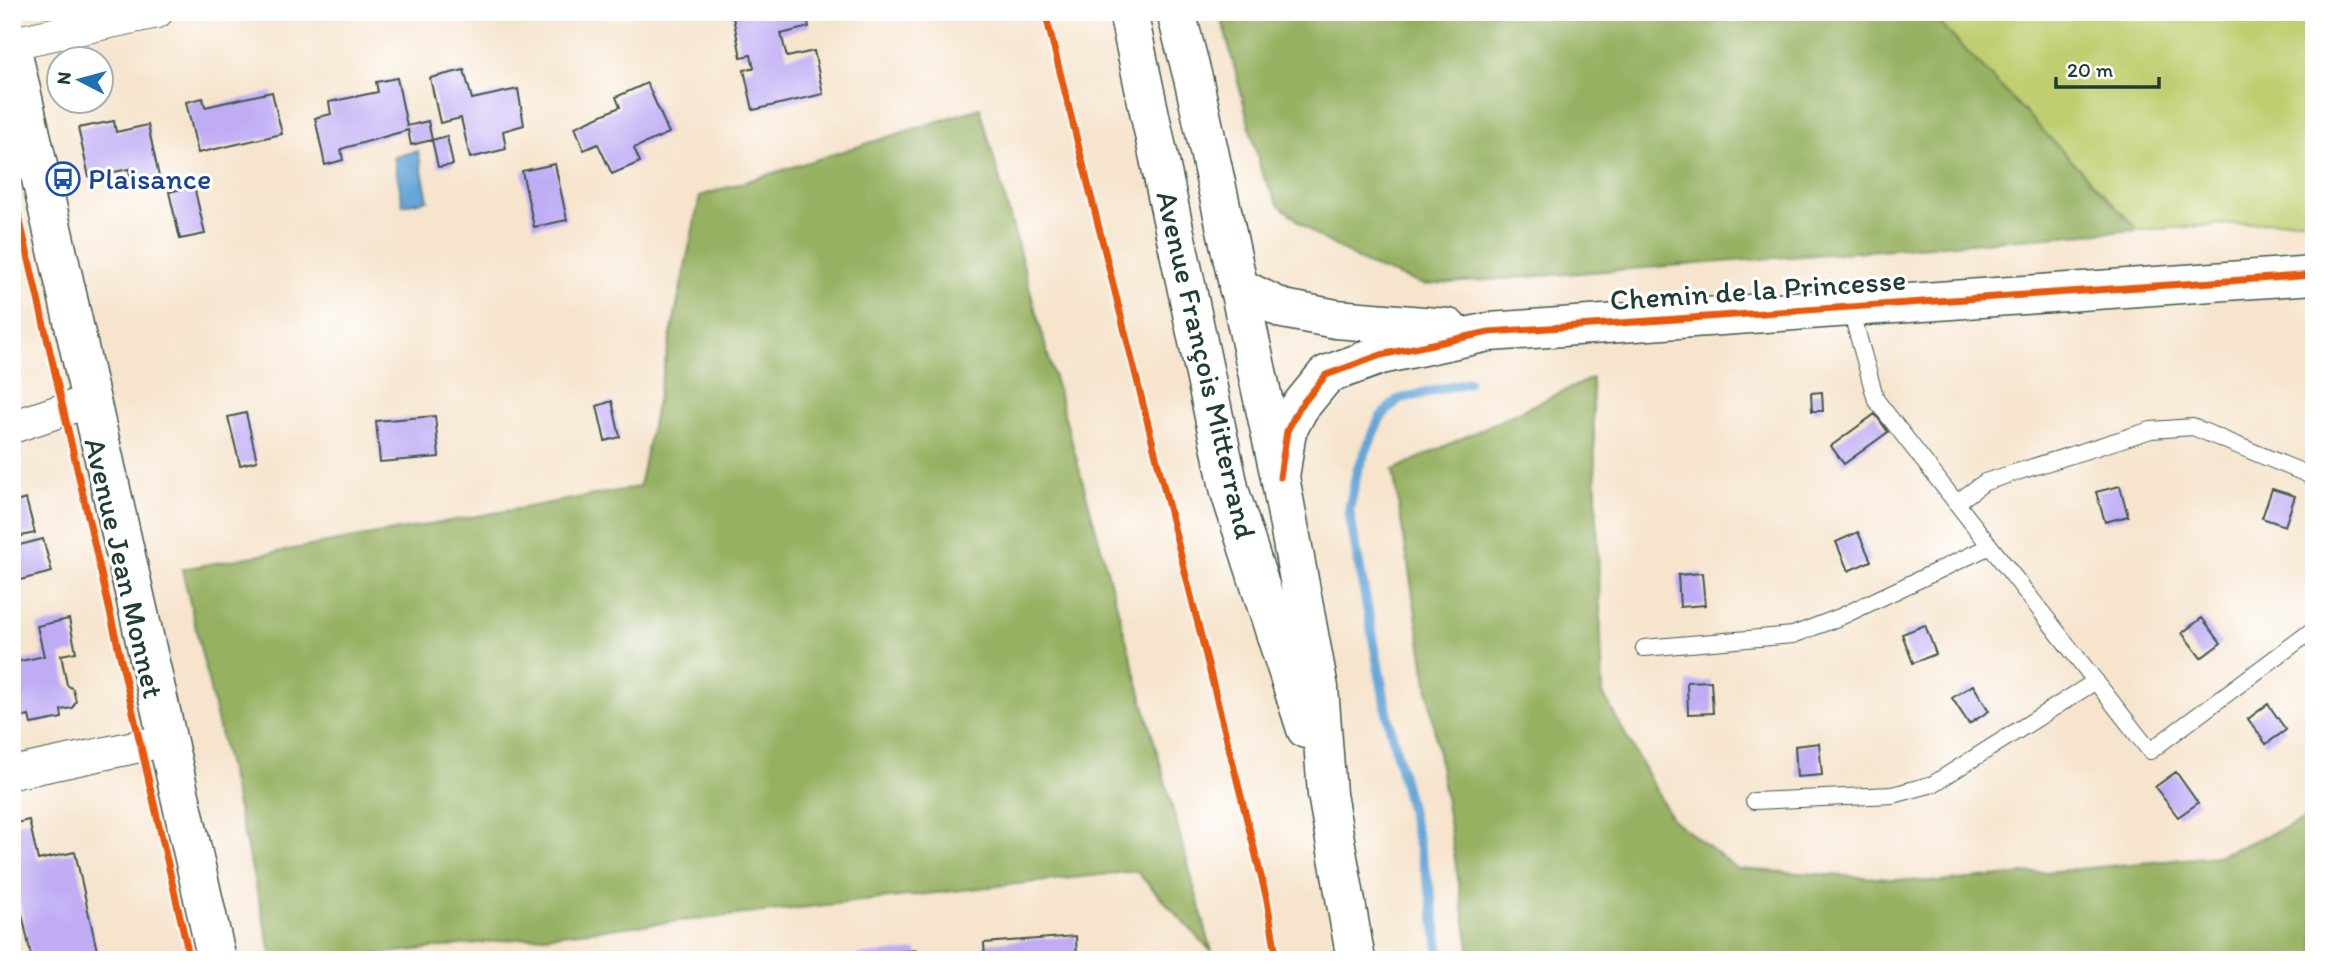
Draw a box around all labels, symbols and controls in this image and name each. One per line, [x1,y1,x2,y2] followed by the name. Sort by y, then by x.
[46,46,116,116] north arrow
[2056,46,2160,90] scale bar
[2067,57,2114,82] text: 20 m
[51,71,76,86] text: N
[44,160,82,198] bus stop icon: Plaisance
[88,160,211,197] place label: Plaisance
[1148,187,1265,543] street label: Avenue François Mitterrand
[1609,261,1907,318] street label: Chemin de la Princesse
[77,434,172,702] street label: Avenue Jean Monnet

